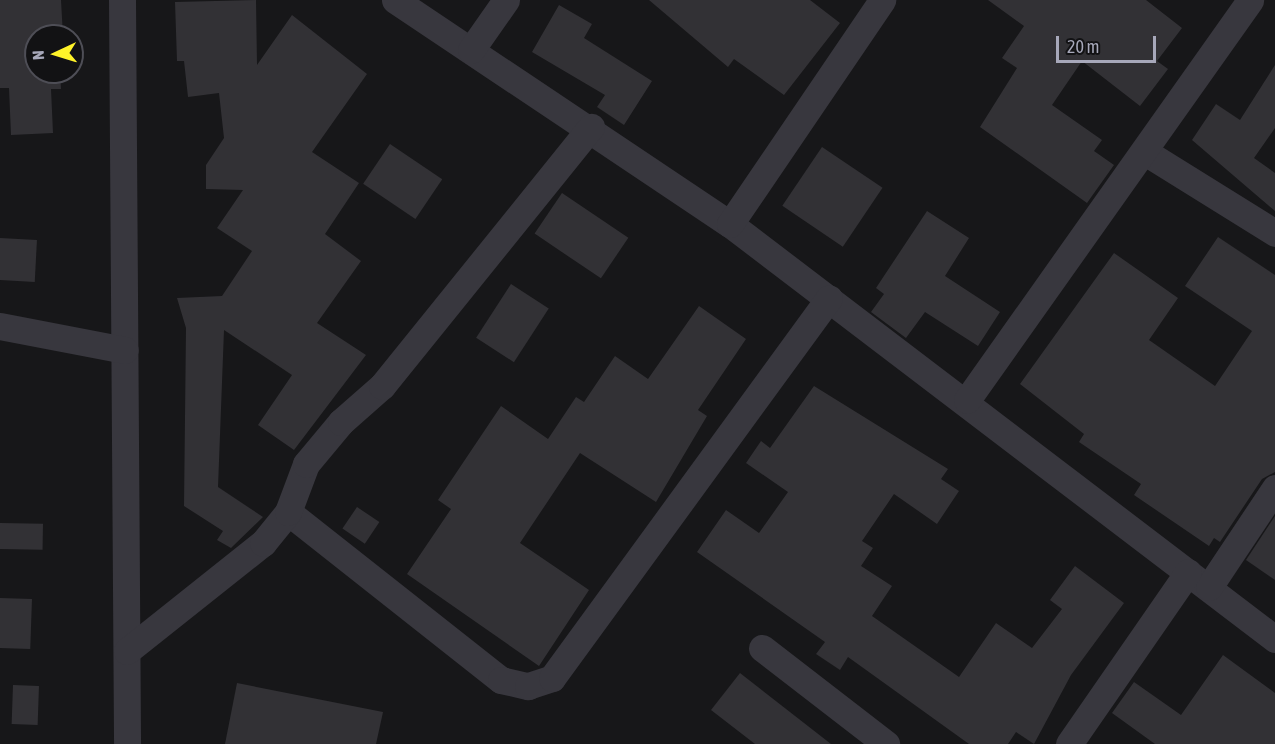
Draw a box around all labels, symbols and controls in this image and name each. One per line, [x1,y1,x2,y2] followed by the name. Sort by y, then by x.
[24,24,84,84] north arrow
[1059,24,1160,62] scale bar
[1067,36,1099,57] text: 20 m
[29,50,47,60] text: N

